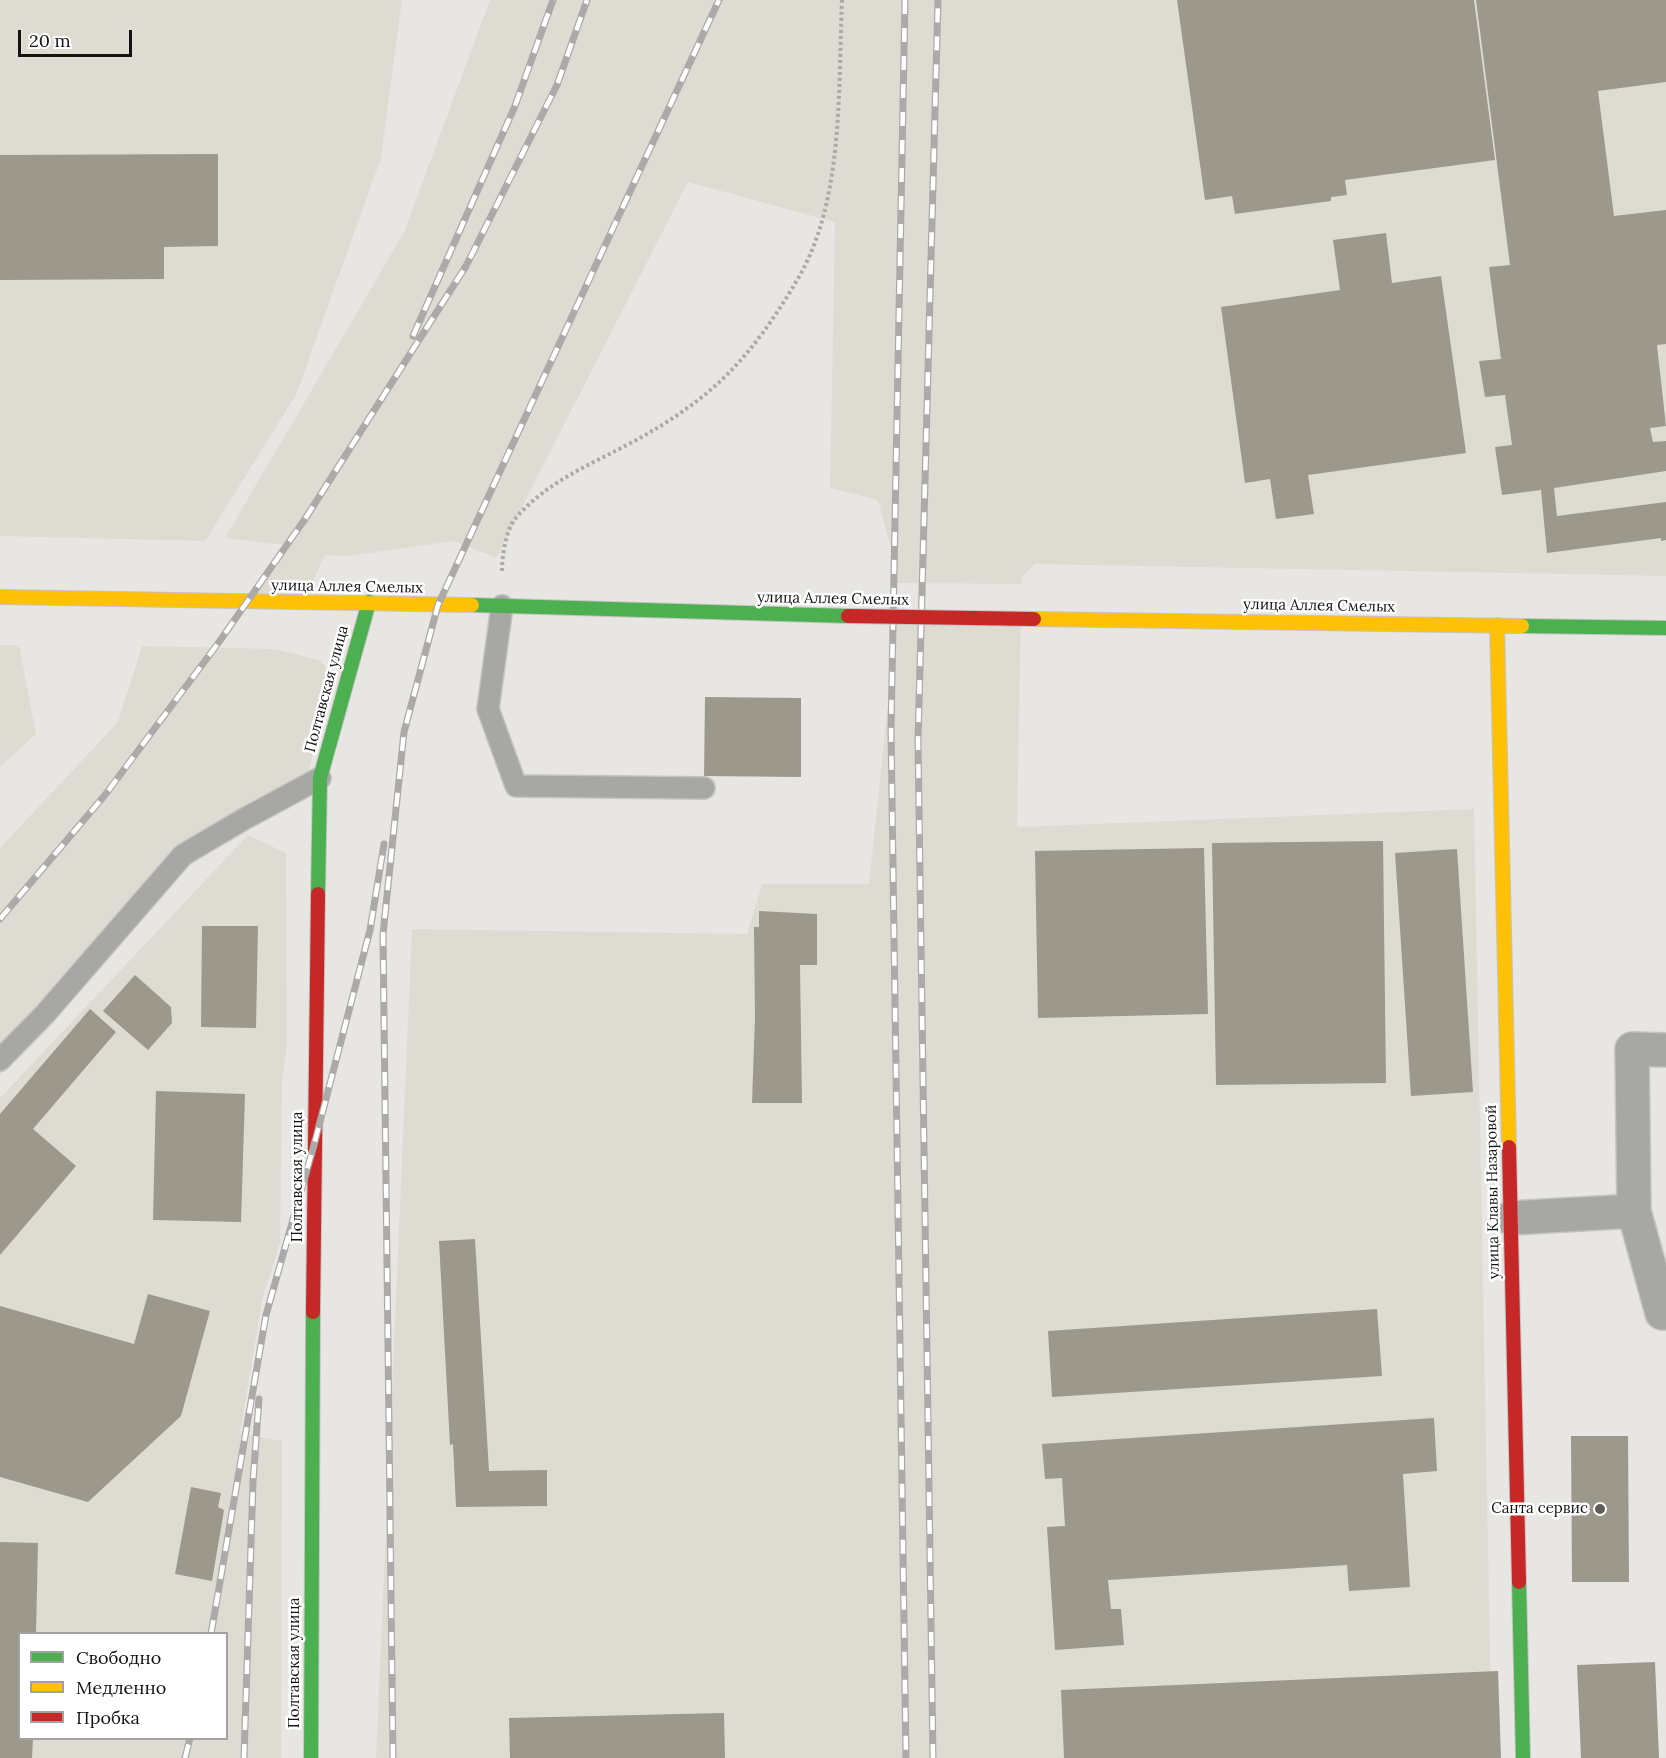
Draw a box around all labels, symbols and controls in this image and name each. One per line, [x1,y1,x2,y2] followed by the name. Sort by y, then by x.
[21,18,135,56] scale bar
[29,29,71,52] text: 20 m
[271,577,423,597] street label: улица Аллея Смелых
[757,589,909,609] street label: улица Аллея Смелых
[1243,596,1395,616] street label: улица Аллея Смелых
[301,624,353,754] street label: Полтавская улица
[1482,1105,1504,1279] street label: улица Клавы Назаровой
[289,1112,307,1242] street label: Полтавская улица
[1491,1500,1588,1518] place label: Санта сервис
[1593,1502,1607,1516] marker: Санта сервис
[286,1598,304,1728] street label: Полтавская улица
[18,1632,228,1740] legend
[76,1646,161,1669] text: Свободно
[76,1676,166,1699] text: Медленно
[76,1706,140,1729] text: Пробка

